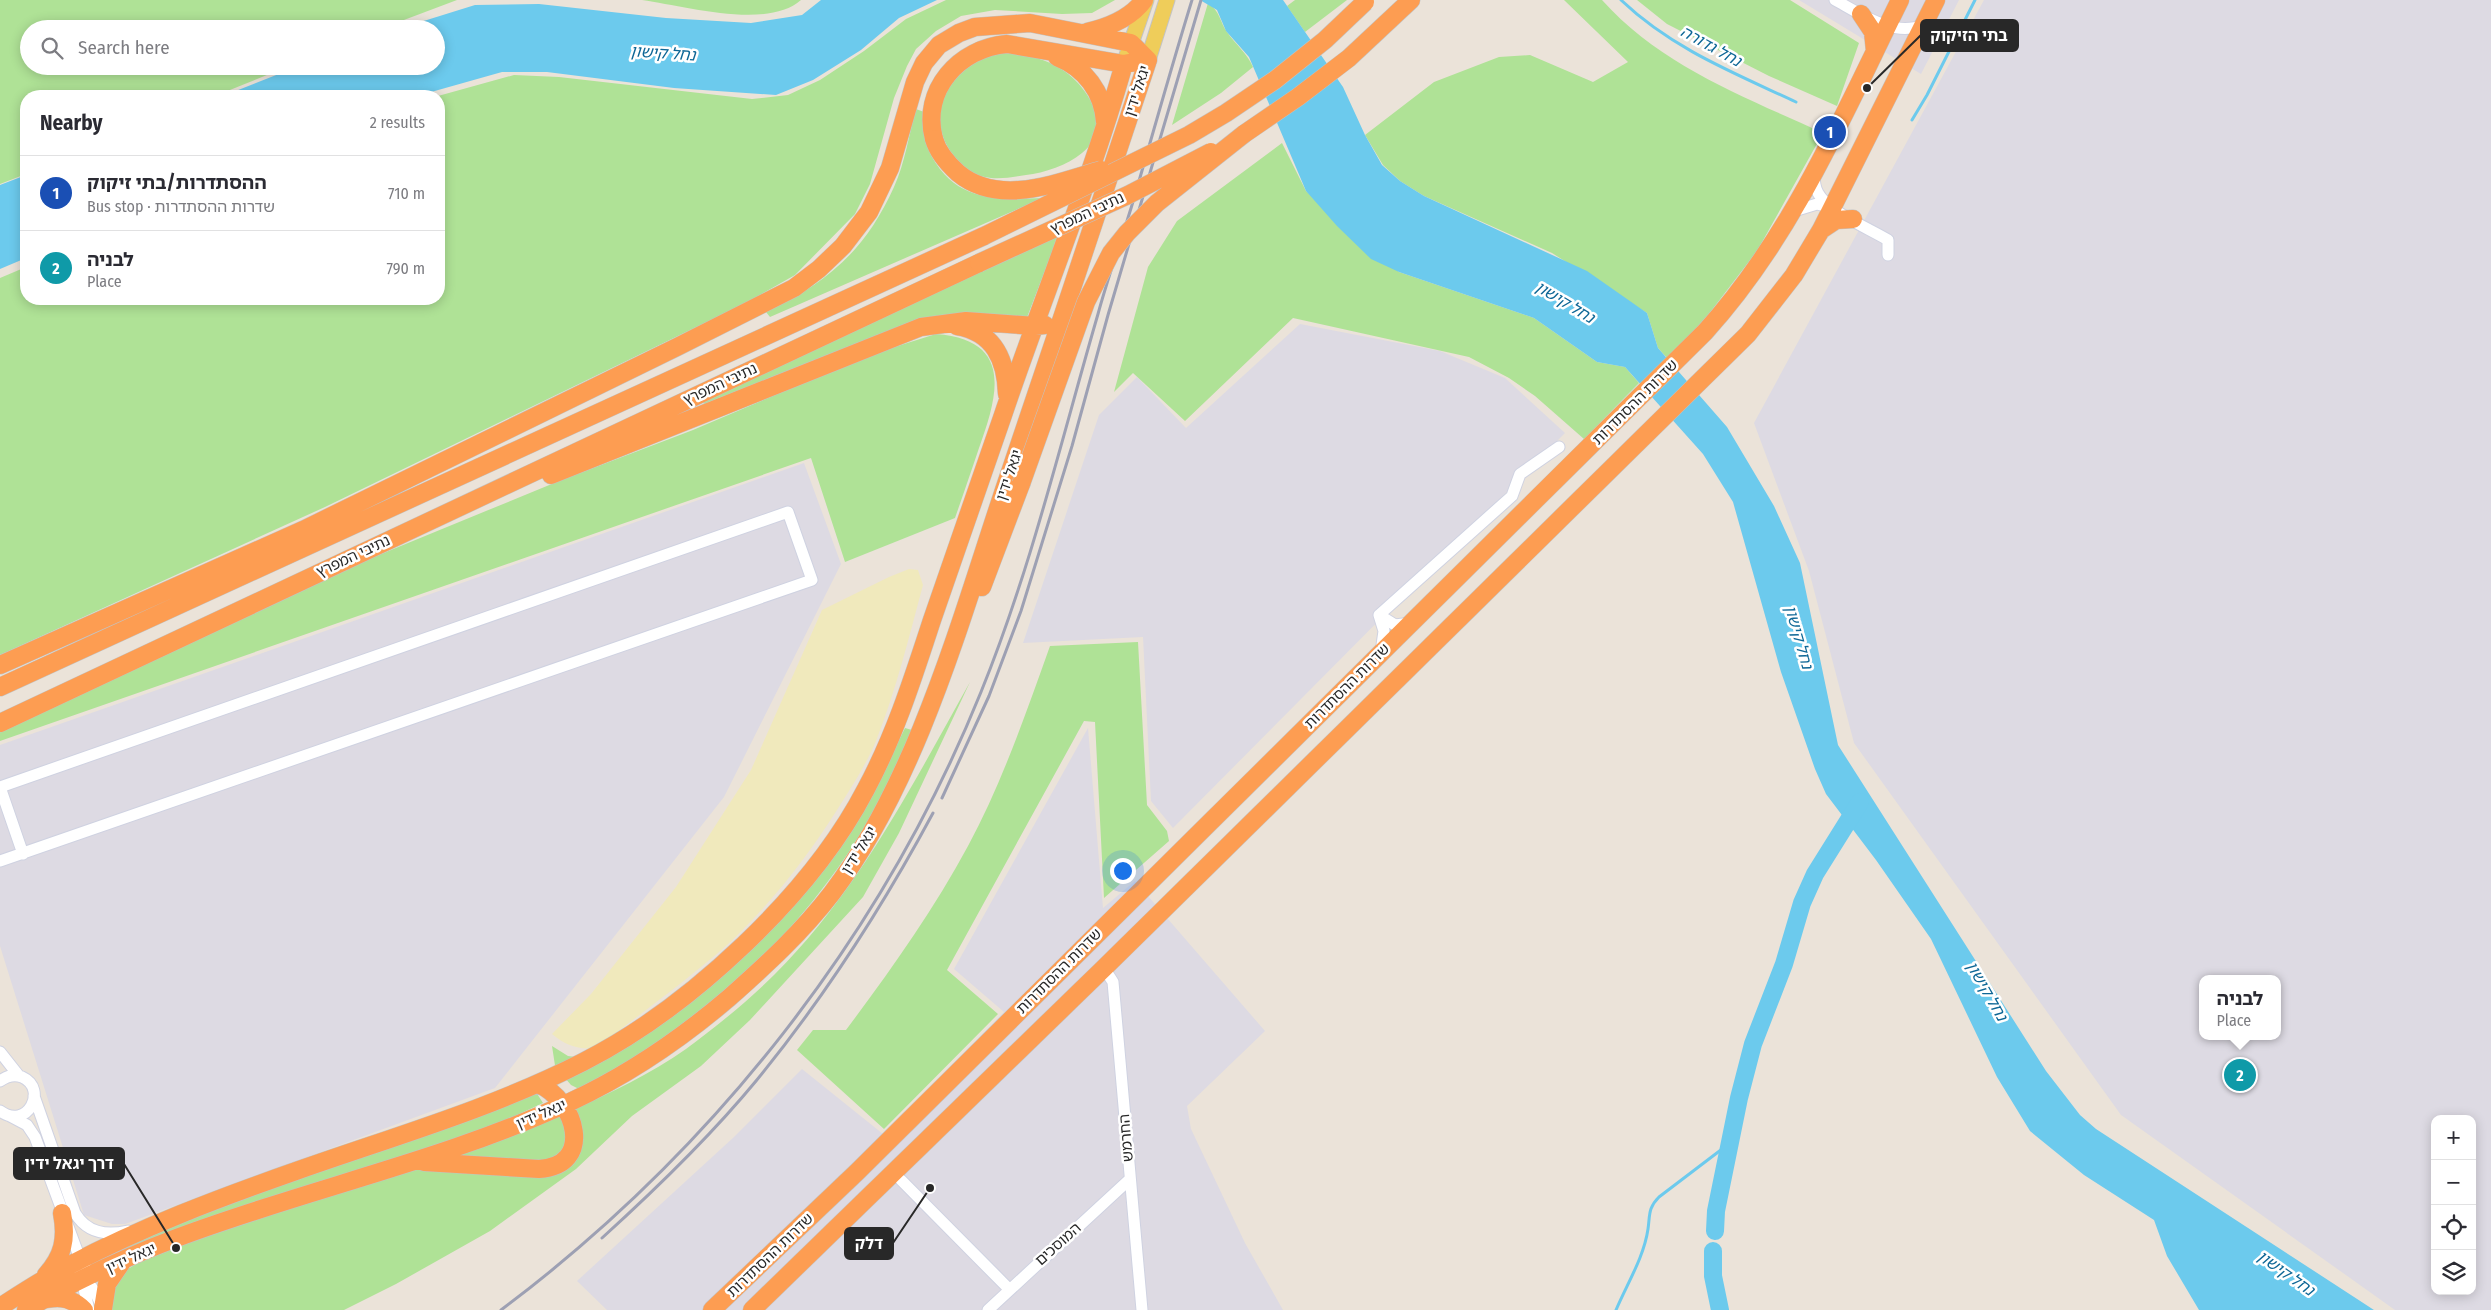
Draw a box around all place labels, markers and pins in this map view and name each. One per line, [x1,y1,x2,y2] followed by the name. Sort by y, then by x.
[1921,20,2018,51] callout: בתי הזיקוק
[1814,113,1846,151] pin: 1
[2224,1056,2256,1094] pin: 2
[14,1148,124,1179] callout: דרך יגאל ידין
[845,1228,893,1259] callout: דלק

